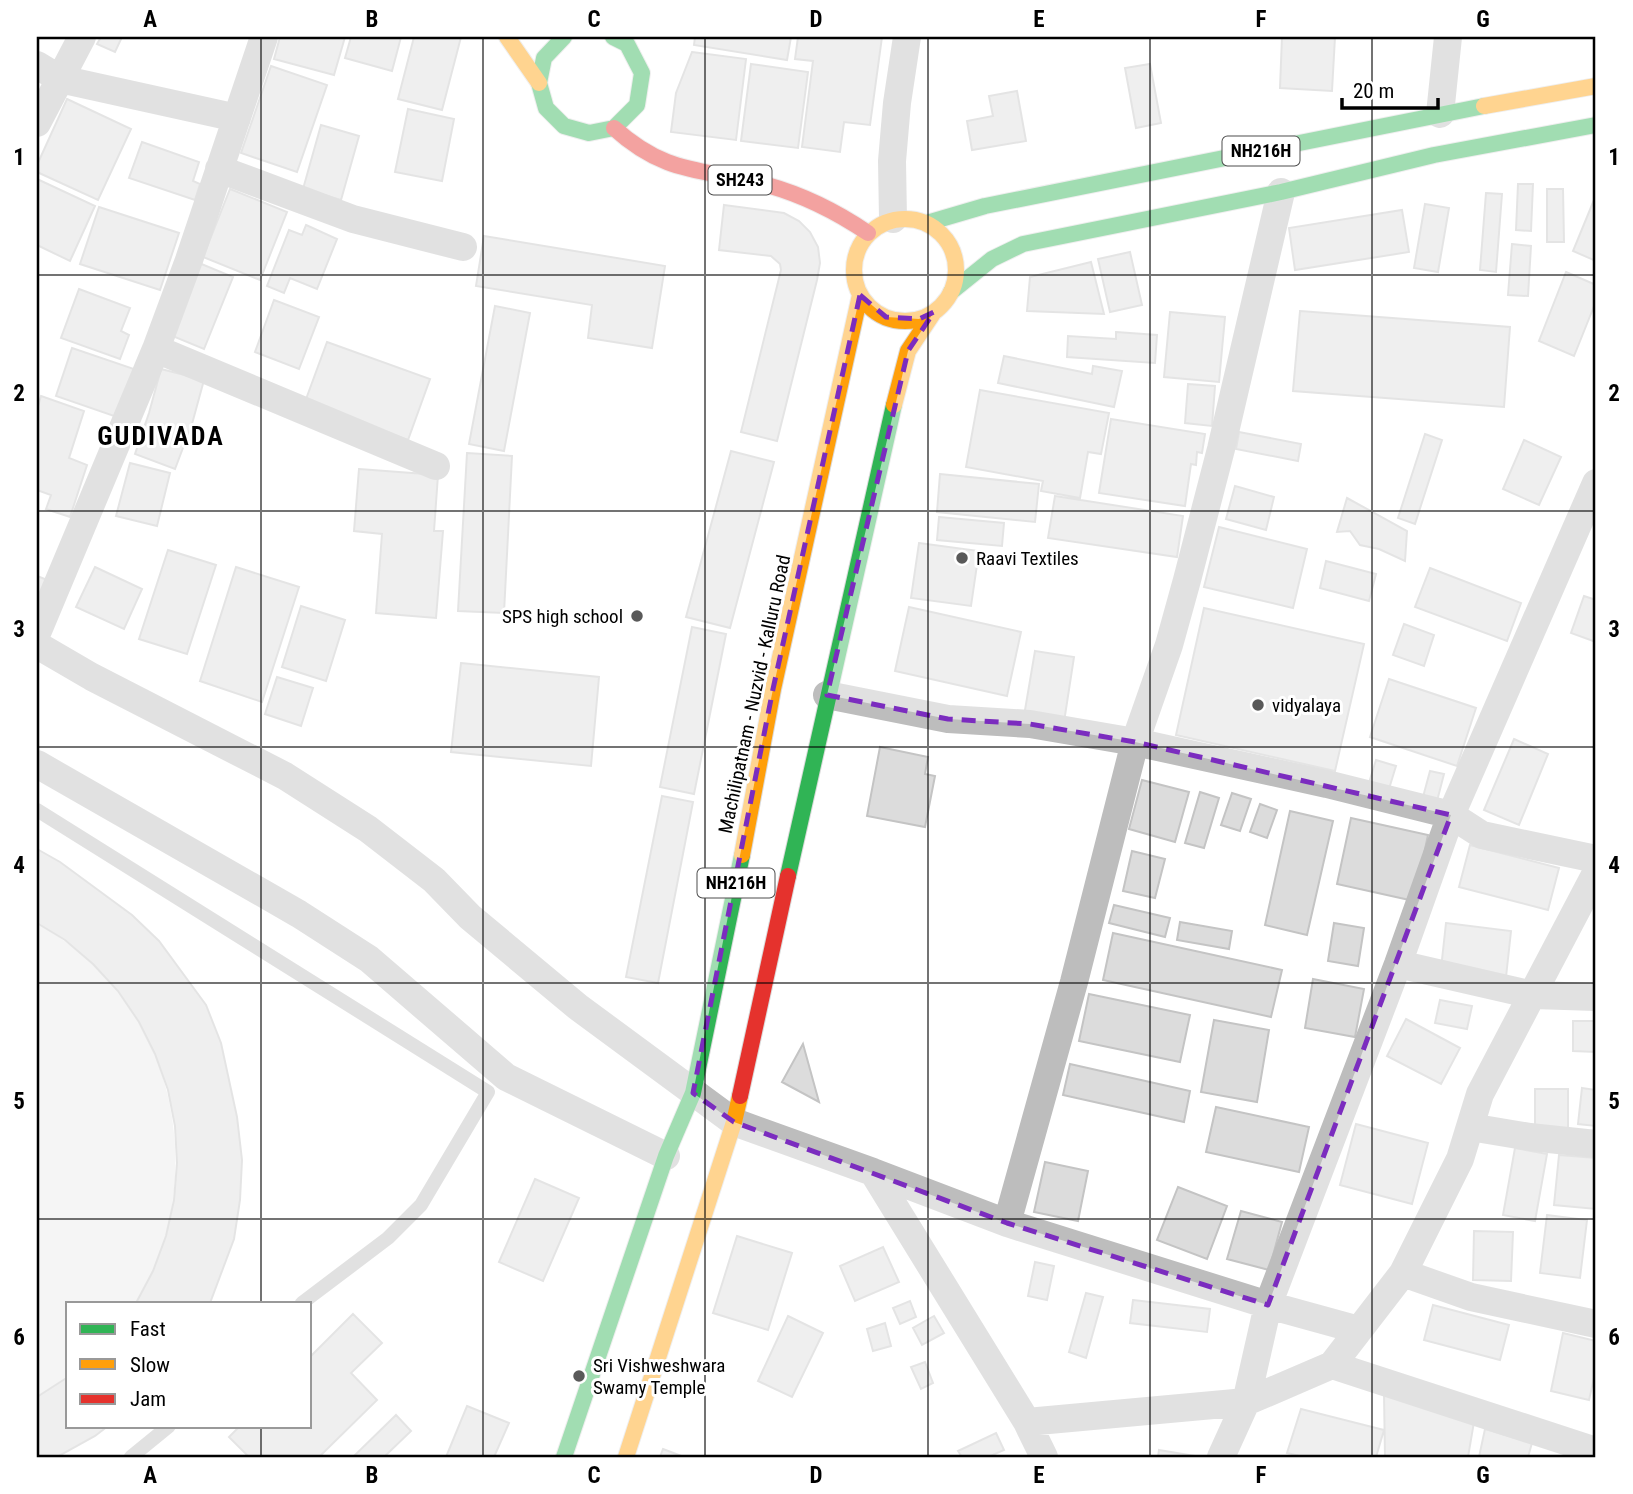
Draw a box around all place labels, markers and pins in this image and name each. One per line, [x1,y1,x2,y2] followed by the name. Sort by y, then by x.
[976,547,1079,570] place label: Raavi Textiles
[954,550,970,566] marker: Raavi Textiles
[502,605,623,628] place label: SPS high school
[629,608,645,624] marker: SPS high school
[1272,694,1341,717] place label: vidyalaya
[1250,697,1266,713] marker: vidyalaya
[593,1354,725,1399] place label: Sri Vishweshwara Swamy Temple
[571,1368,587,1384] marker: Sri Vishweshwara Swamy Temple

